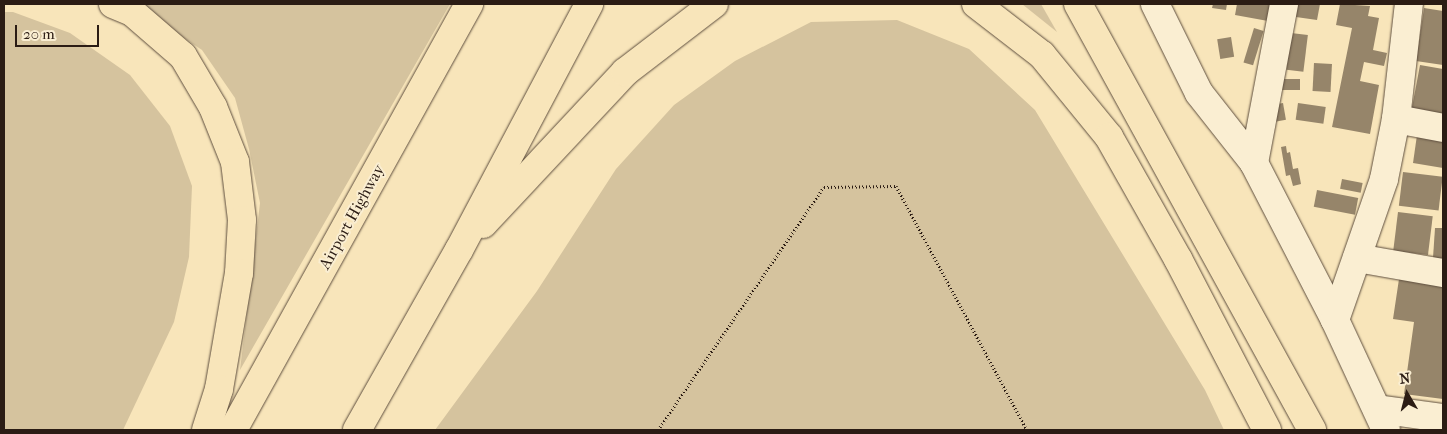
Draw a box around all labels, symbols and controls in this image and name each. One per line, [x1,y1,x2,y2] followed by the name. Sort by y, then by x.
[18,15,101,47] scale bar
[23,25,55,43] text: 20 m
[315,161,389,273] street label: Airport Highway
[1382,369,1432,419] north arrow
[1398,369,1411,388] text: N

